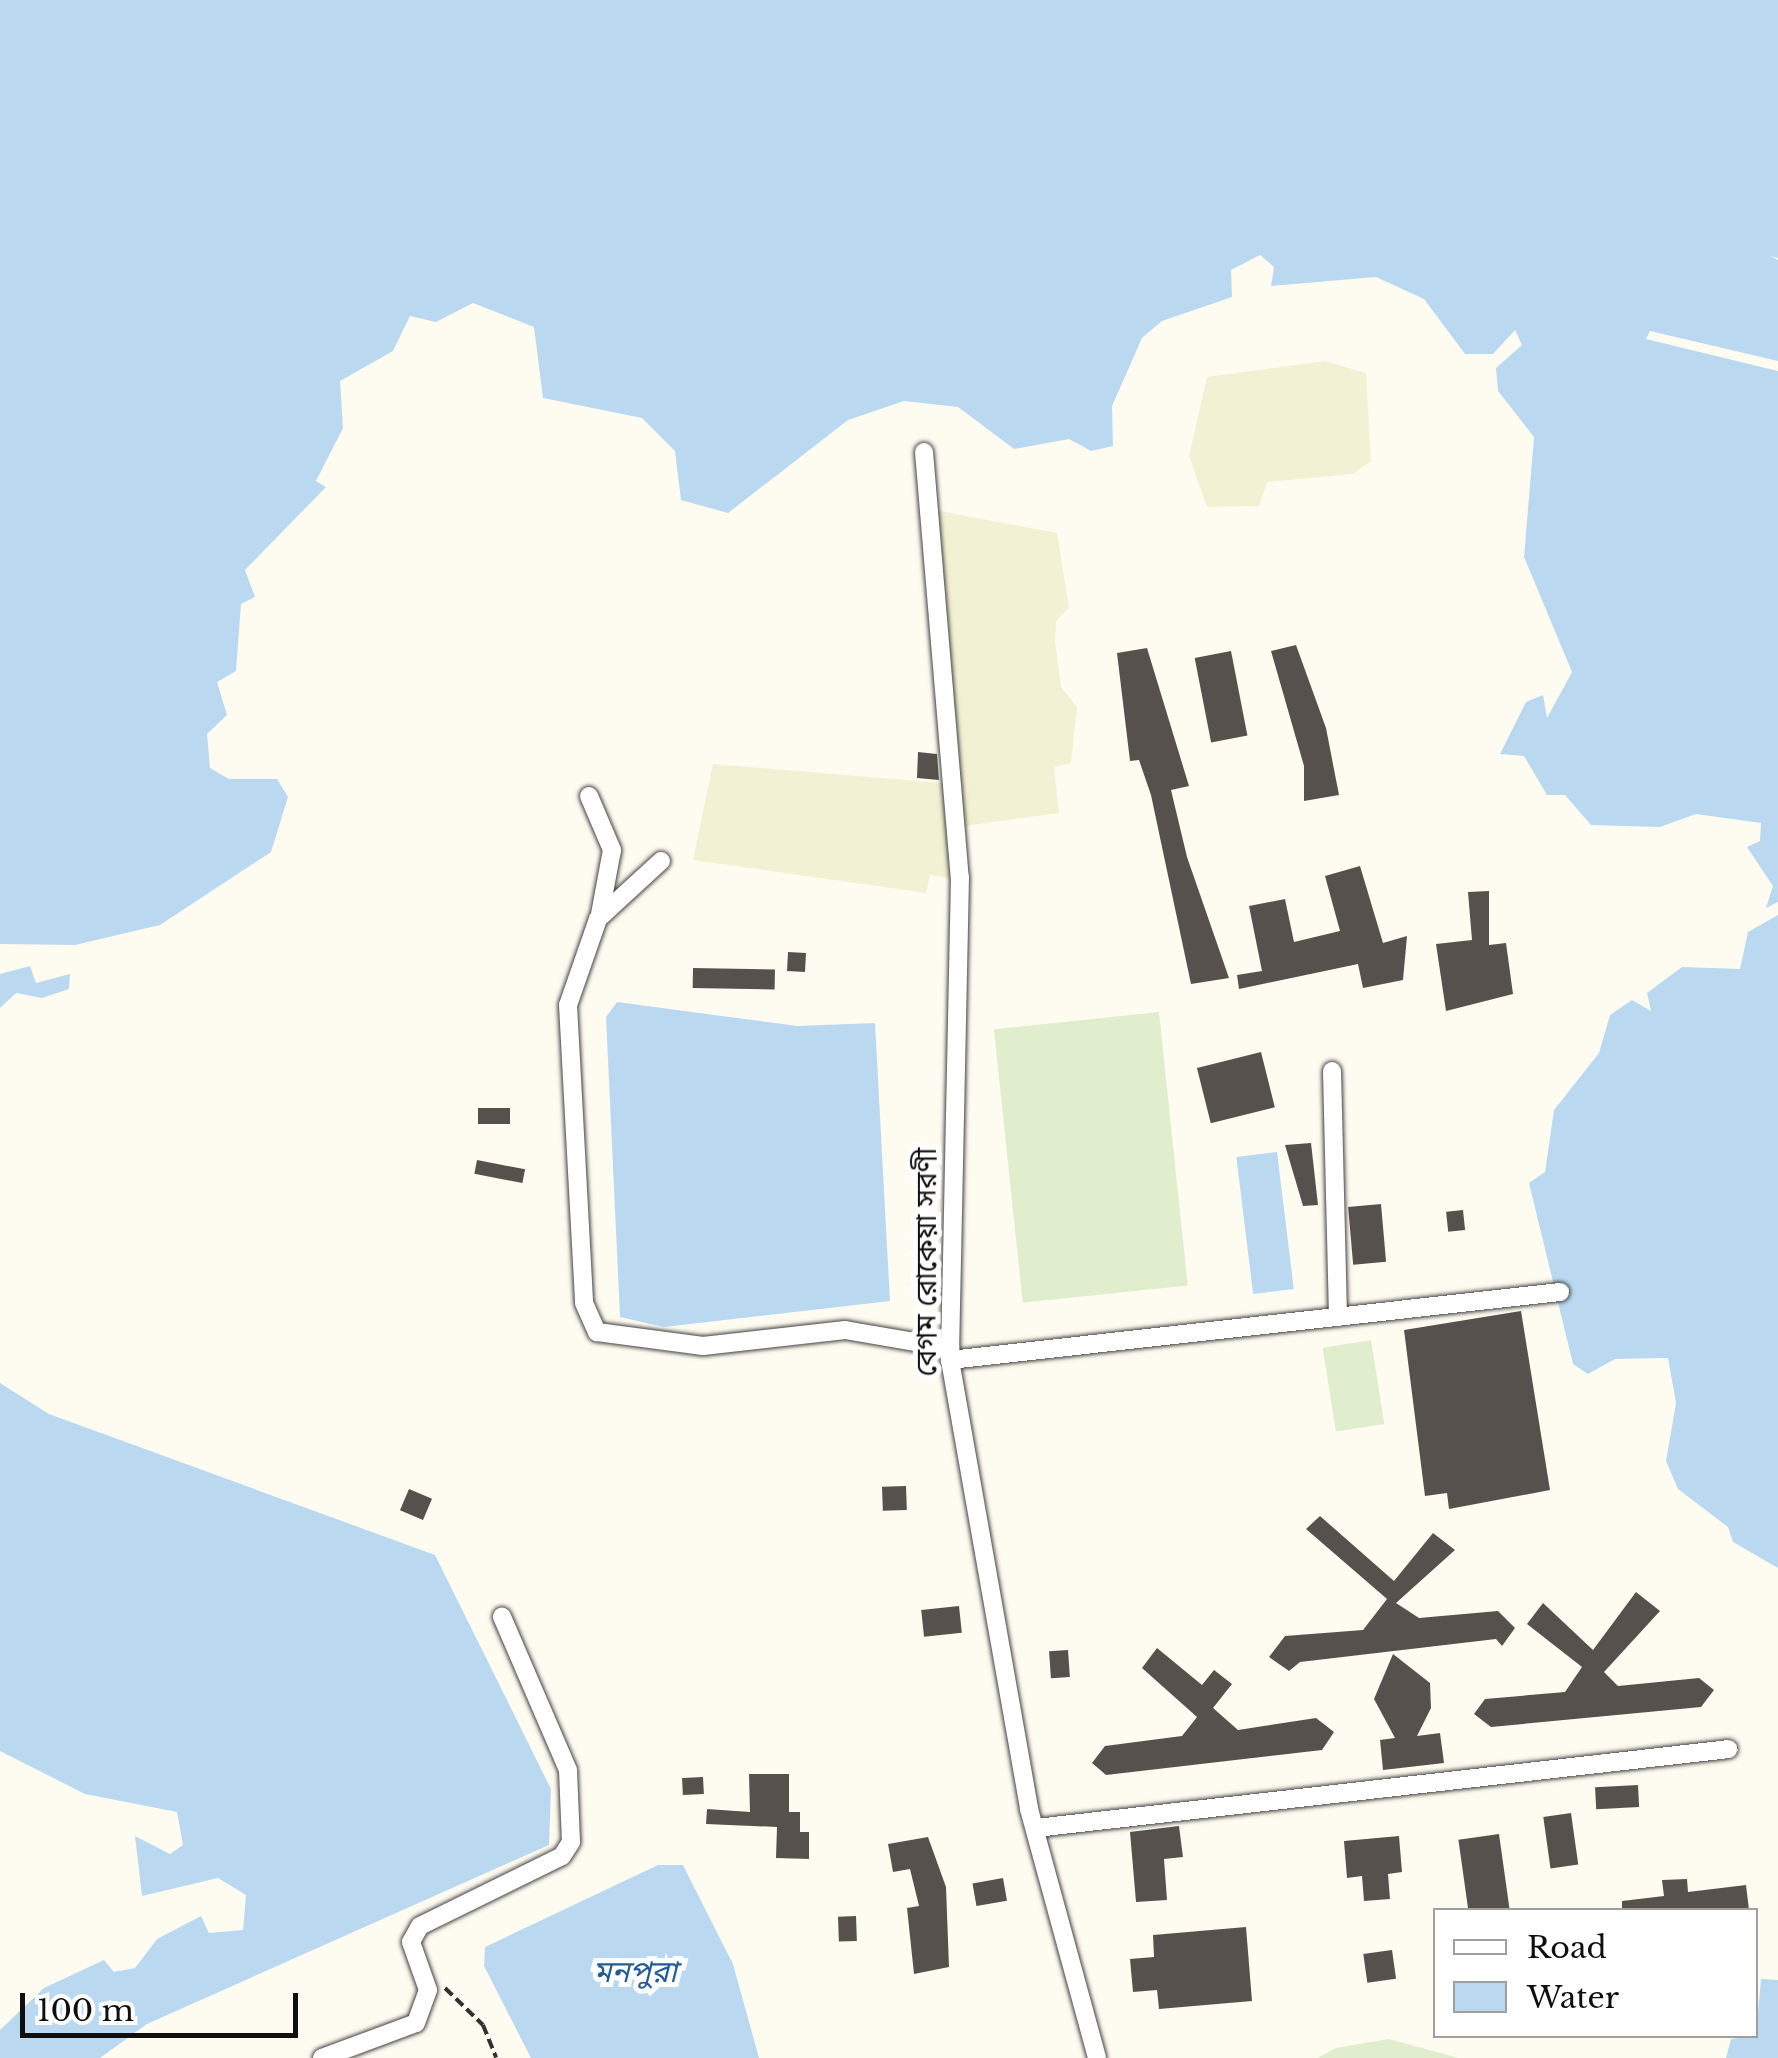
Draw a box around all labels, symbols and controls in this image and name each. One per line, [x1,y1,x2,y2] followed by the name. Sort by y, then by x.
[910,1148,944,1376] street label: বেগম রোকেয়া সরণী
[1433,1908,1758,2038] legend
[1527,1929,1607,1966] text: Road
[593,1954,677,1990] water label: মনপুরা
[25,1973,302,2035] scale bar
[1527,1979,1619,2016] text: Water
[37,1992,134,2029] text: 100 m

